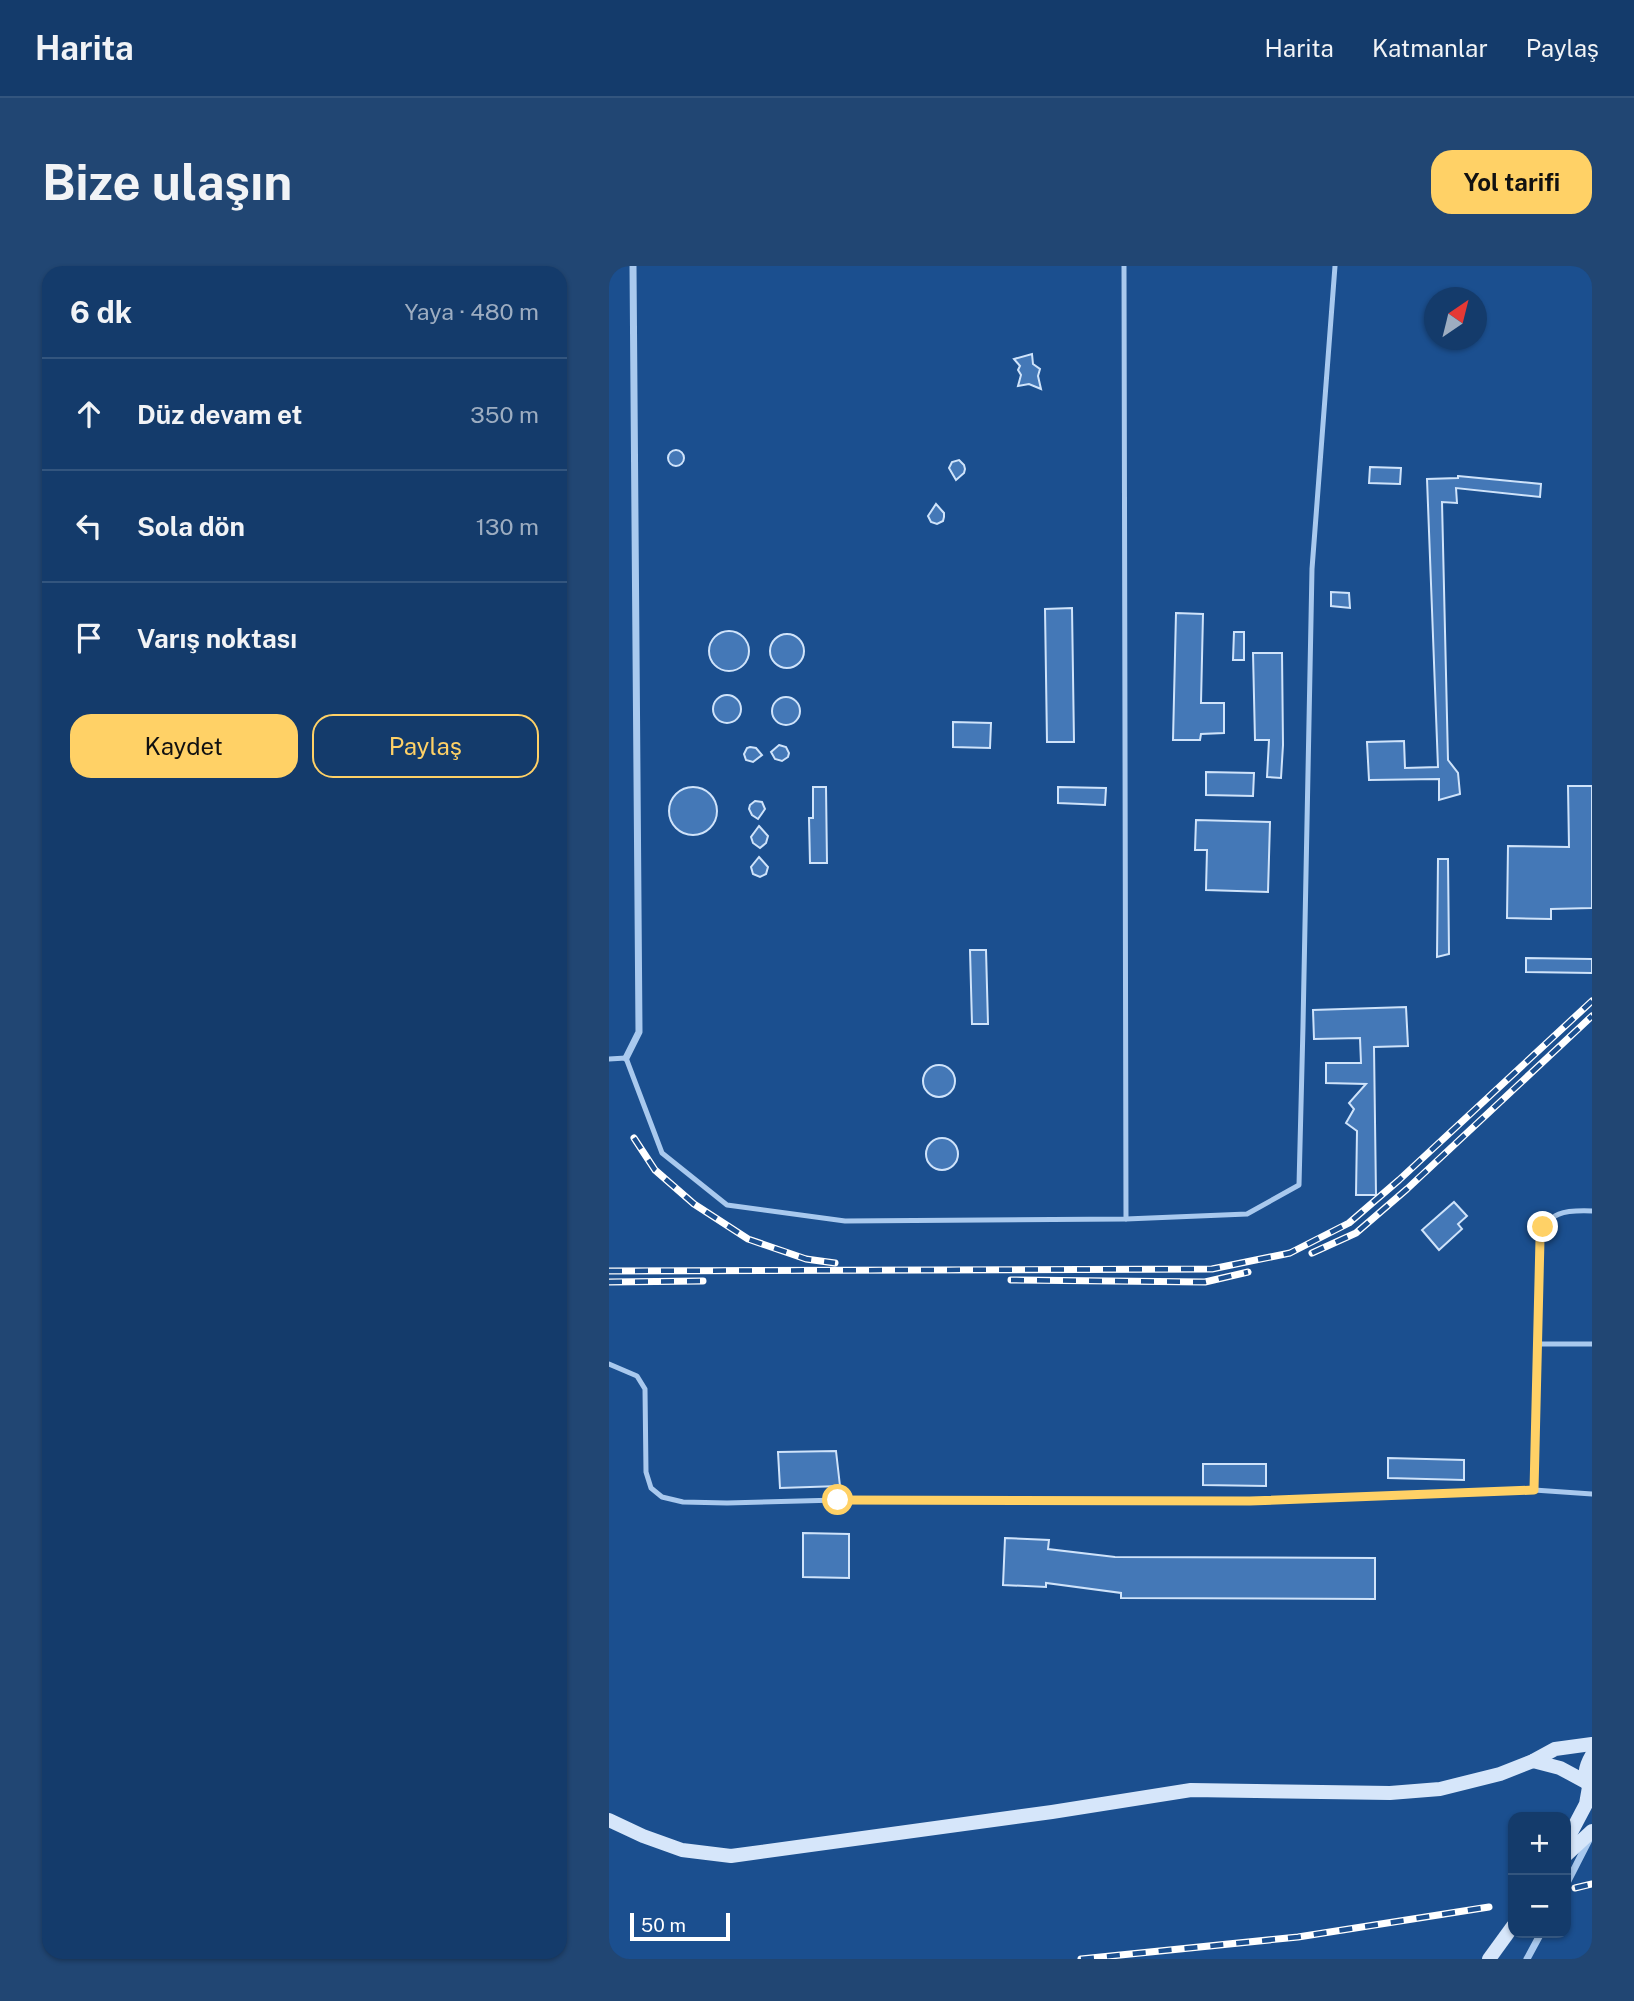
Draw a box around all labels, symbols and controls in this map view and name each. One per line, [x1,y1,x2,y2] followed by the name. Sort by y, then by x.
[35,29,134,67] text: Harita
[1265,34,1334,62] text: Harita
[1372,34,1488,62] text: Katmanlar
[1526,34,1599,62] text: Paylaş
[1431,150,1592,214] button: Yol tarifi
[42,153,292,211] text: Bize ulaşın
[1424,287,1487,350] north arrow
[70,294,132,330] text: 6 dk
[404,298,539,325] text: Yaya · 480 m
[70,395,108,433] icon: ahead
[137,399,302,430] text: Düz devam et
[470,401,539,428] text: 350 m
[70,507,108,545] icon: left
[137,511,245,542] text: Sola dön
[476,513,539,540] text: 130 m
[70,619,108,657] icon: arrive
[137,623,297,654] text: Varış noktası
[70,714,298,778] button: Kaydet
[312,714,539,778] button: Paylaş
[1527,1211,1558,1242] route end
[822,1484,853,1515] route start
[1508,1812,1571,1938] map controls
[1508,1812,1571,1875] button: +
[1508,1875,1571,1938] button: −
[630,1910,730,1942] scale bar
[641,1914,686,1936] text: 50 m

